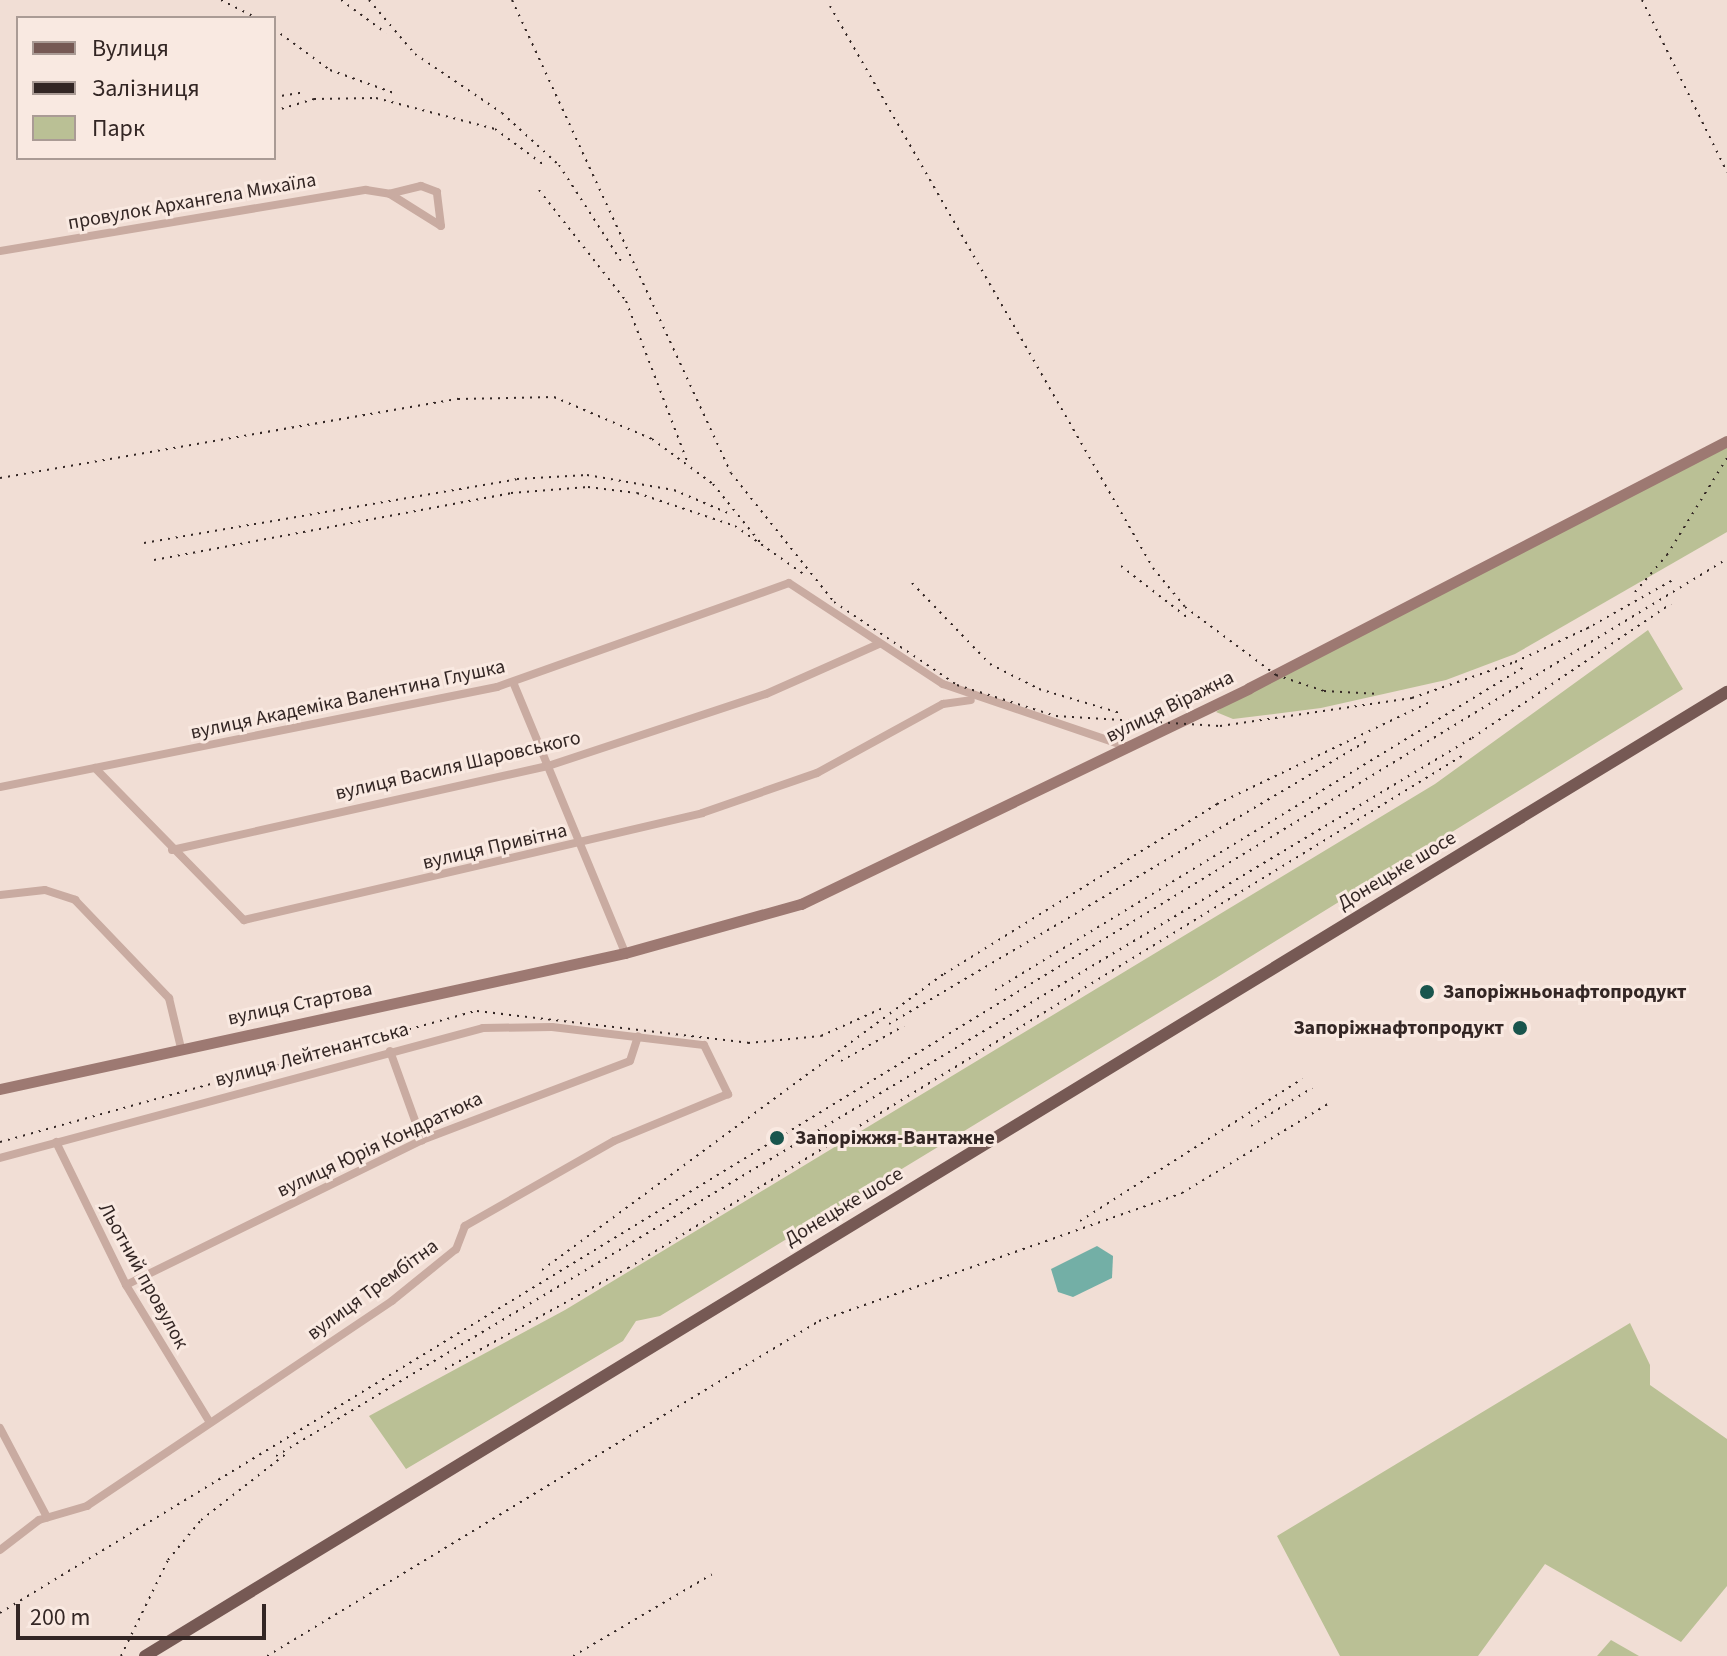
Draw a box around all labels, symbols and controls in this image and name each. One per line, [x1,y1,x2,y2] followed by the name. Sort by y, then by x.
[16,16,276,160] legend
[92,31,169,66] text: Вулиця
[92,71,200,106] text: Залізниця
[92,111,145,146] text: Парк
[66,168,318,236] street label: провулок Архангела Михаїла
[188,655,508,745] street label: вулиця Академіка Валентина Глушка
[1102,666,1238,748] street label: вулиця Віражна
[333,726,583,806] street label: вулиця Василя Шаровського
[420,819,570,875] street label: вулиця Привітна
[1333,826,1461,916] street label: Донецьке шосе
[226,977,374,1031] street label: вулиця Стартова
[1443,980,1687,1004] place label: Запоріжньонафтопродукт
[1418,983,1436,1001] marker: Запоріжньонафтопродукт
[1293,1016,1504,1040] place label: Запоріжнафтопродукт
[213,1018,411,1092] street label: вулиця Лейтенантська
[1511,1019,1529,1037] marker: Запоріжнафтопродукт
[273,1087,487,1203] street label: вулиця Юрія Кондратюка
[795,1126,995,1150] place label: Запоріжжя-Вантажне
[766,1127,788,1149] marker: Запоріжжя-Вантажне
[780,1162,908,1252] street label: Донецьке шосе
[93,1199,193,1353] street label: Льотний провулок
[303,1234,443,1346] street label: вулиця Трембітна
[20,1588,270,1638] scale bar
[30,1600,90,1635] text: 200 m

